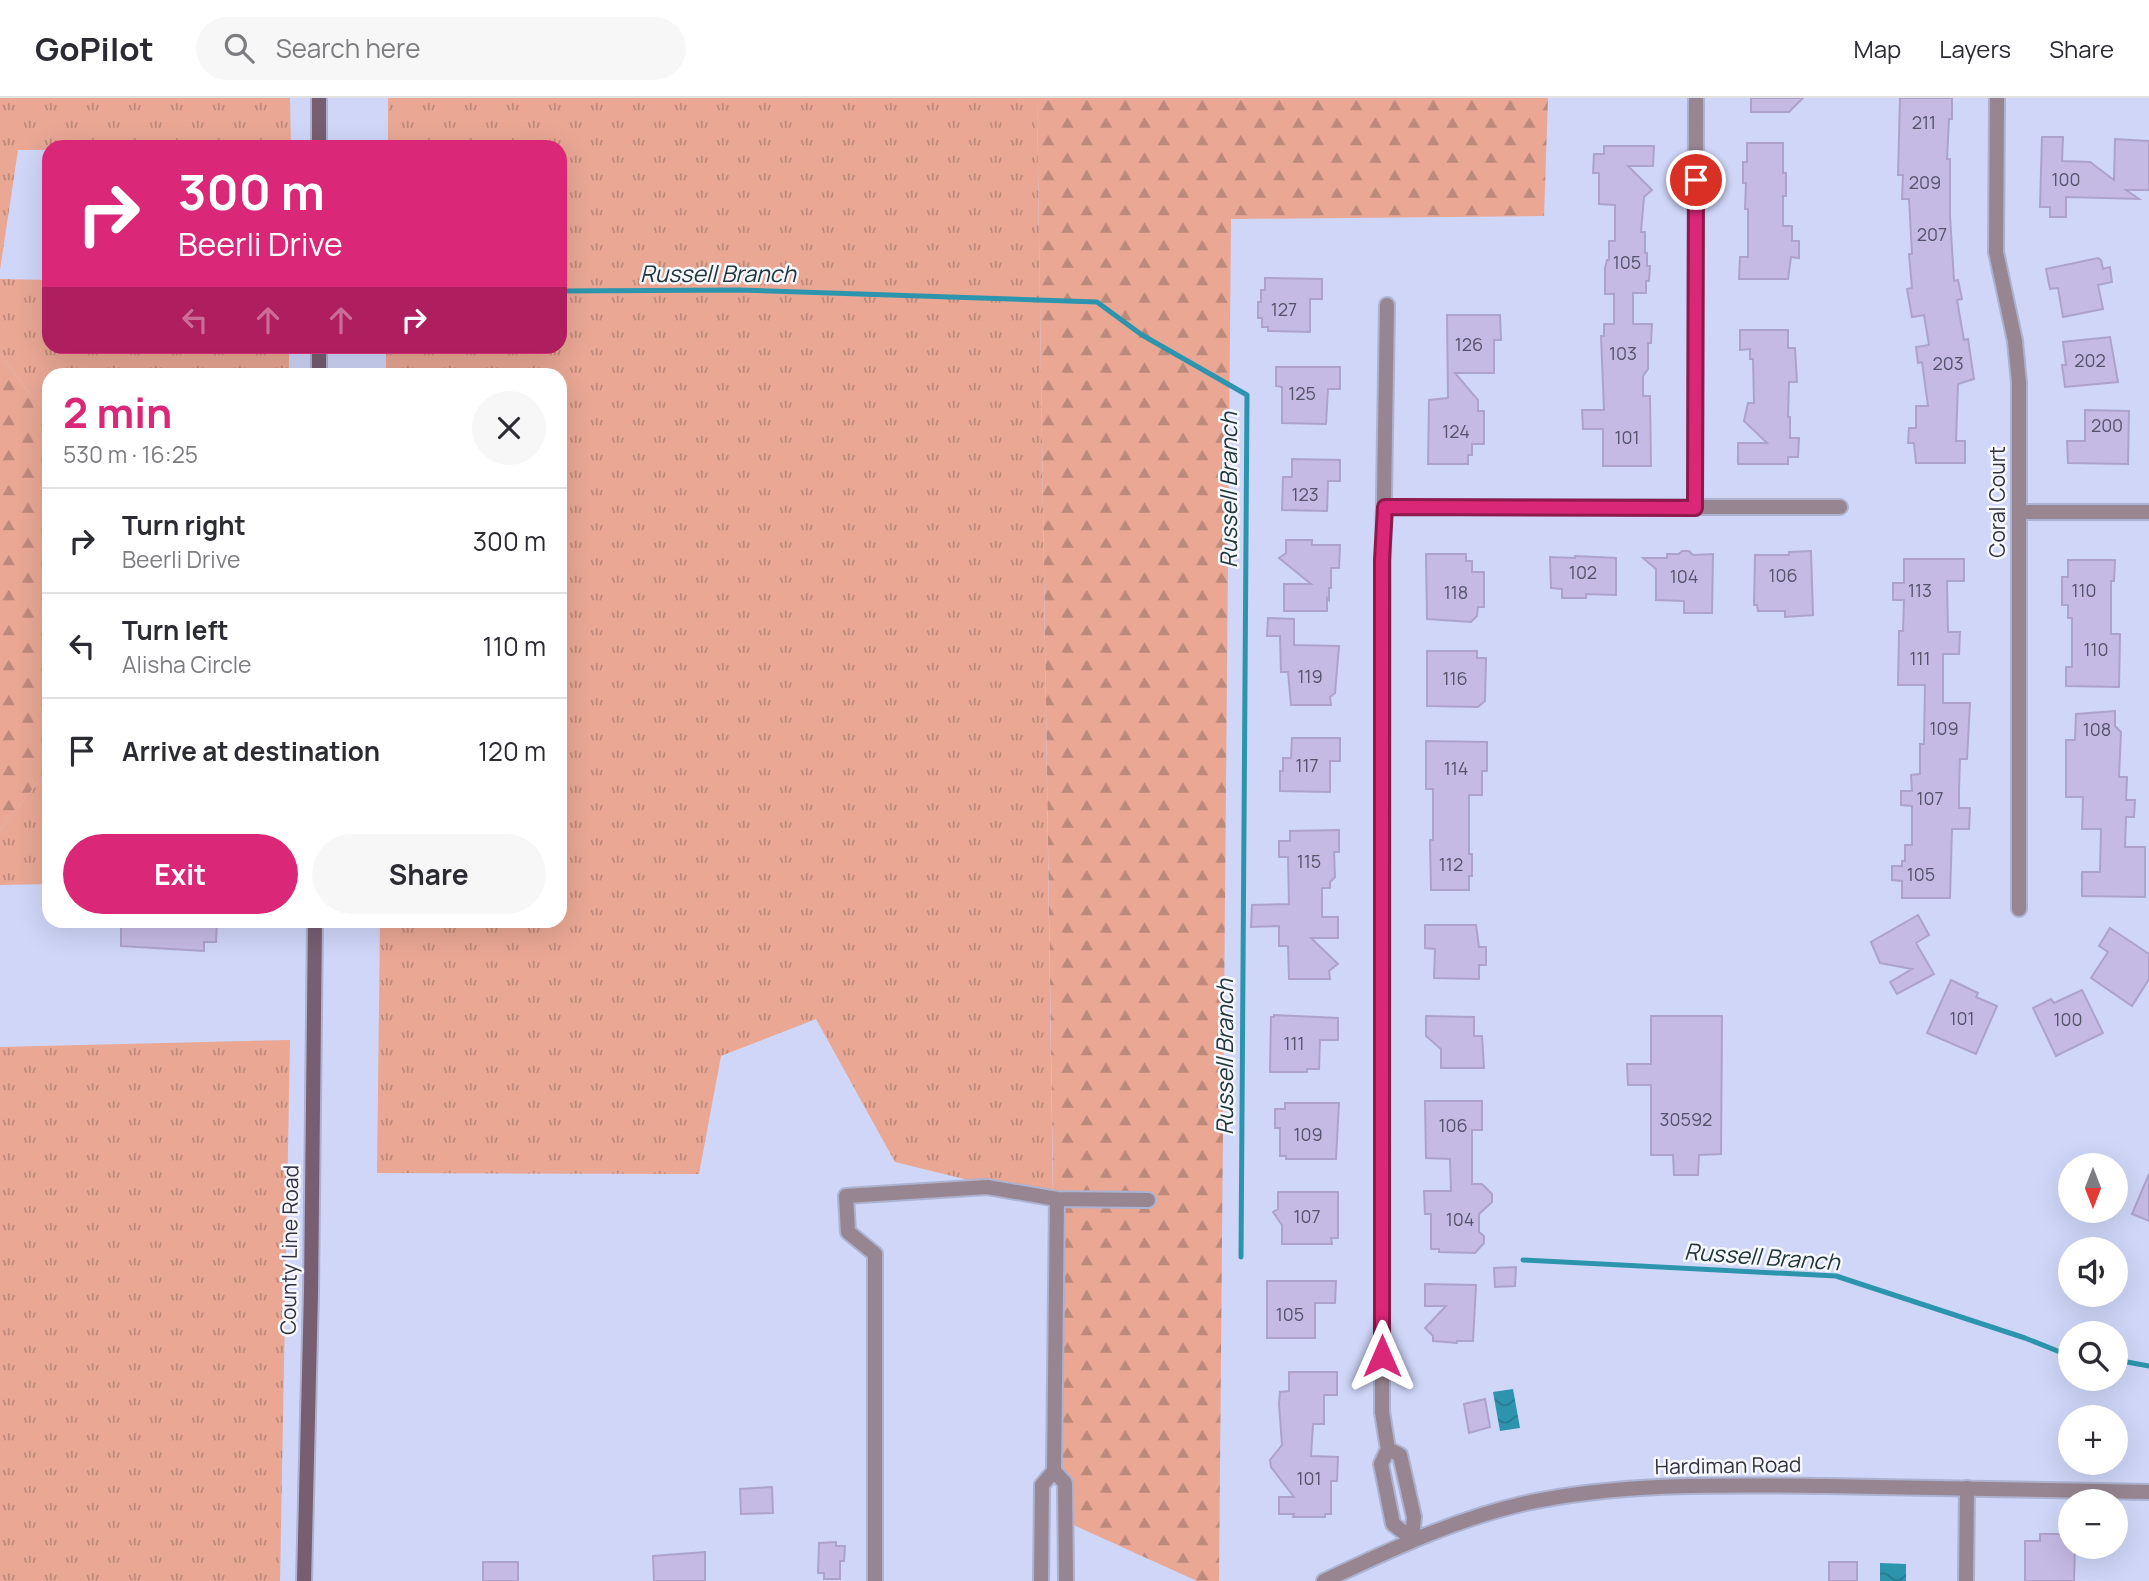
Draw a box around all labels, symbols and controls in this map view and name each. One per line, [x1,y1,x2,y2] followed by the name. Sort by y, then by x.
[196,17,686,80] search box
[35,26,154,71] text: GoPilot
[220,29,258,67] icon: search
[276,30,420,66] text: Search here
[1854,32,1901,65] text: Map
[1939,32,2011,65] text: Layers
[2049,32,2114,65] text: Share
[1912,110,1936,134] house number: 211
[1666,150,1726,210] pin
[178,158,325,225] text: 300 m
[1677,161,1715,199] icon: arrive
[2052,167,2080,191] house number: 100
[63,168,154,259] icon: right
[1909,170,1941,194] house number: 209
[178,222,343,266] text: Beerli Drive
[1917,222,1947,246] house number: 207
[1613,250,1641,274] house number: 105
[640,257,797,289] water label: Russell Branch
[1271,297,1297,321] house number: 127
[176,301,214,339] icon: left
[249,301,287,339] icon: ahead
[322,301,360,339] icon: ahead
[395,301,433,339] icon: right
[1455,332,1483,356] house number: 126
[1609,341,1637,365] house number: 103
[2074,348,2106,372] house number: 202
[1932,351,1964,375] house number: 203
[1288,381,1316,405] house number: 125
[63,383,172,441] text: 2 min
[472,391,546,465] button: close
[1212,411,1244,568] water label: Russell Branch
[2091,413,2123,437] house number: 200
[1442,419,1470,443] house number: 124
[1614,425,1640,449] house number: 101
[63,438,198,470] text: 530 m · 16:25
[1983,446,2011,558] street label: Coral Court
[1291,482,1319,506] house number: 123
[122,507,246,543] text: Turn right
[63,522,101,560] icon: right
[473,523,546,559] text: 300 m
[122,543,240,575] text: Beerli Drive
[1569,560,1597,584] house number: 102
[1768,563,1798,587] house number: 106
[1670,564,1698,588] house number: 104
[1908,578,1932,602] house number: 113
[2071,578,2097,602] house number: 110
[1444,580,1468,604] house number: 118
[122,612,229,648] text: Turn left
[63,627,101,665] icon: left
[483,628,546,664] text: 110 m
[2083,637,2109,661] house number: 110
[1909,646,1931,670] house number: 111
[122,648,252,680] text: Alisha Circle
[1297,664,1323,688] house number: 119
[1442,666,1468,690] house number: 116
[1929,716,1959,740] house number: 109
[2083,717,2111,741] house number: 108
[63,732,101,770] icon: arrive
[122,733,380,769] text: Arrive at destination
[478,733,546,769] text: 120 m
[1295,753,1319,777] house number: 117
[1444,756,1468,780] house number: 114
[1916,786,1944,810] house number: 107
[63,834,298,914] button: Exit
[312,834,546,914] button: Share
[1297,849,1321,873] house number: 115
[1439,852,1463,876] house number: 112
[1907,862,1935,886] house number: 105
[1208,978,1240,1135] water label: Russell Branch
[1949,1006,1975,1030] house number: 101
[2054,1007,2082,1031] house number: 100
[1283,1031,1305,1055] house number: 111
[1660,1107,1712,1131] house number: 30592
[1438,1113,1468,1137] house number: 106
[1293,1122,1323,1146] house number: 109
[2058,1153,2128,1223] north arrow
[2058,1153,2128,1559] map controls
[274,1165,304,1335] street label: County Line Road
[1293,1204,1321,1228] house number: 107
[1446,1207,1474,1231] house number: 104
[1683,1235,1842,1277] water label: Russell Branch
[2058,1237,2128,1307] button: sound
[1276,1302,1304,1326] house number: 105
[1345,1319,1419,1393] position arrow
[2058,1321,2128,1391] button: search
[2058,1405,2128,1475] button: +
[1654,1450,1802,1480] street label: Hardiman Road
[1296,1466,1322,1490] house number: 101
[2058,1489,2128,1559] button: −

